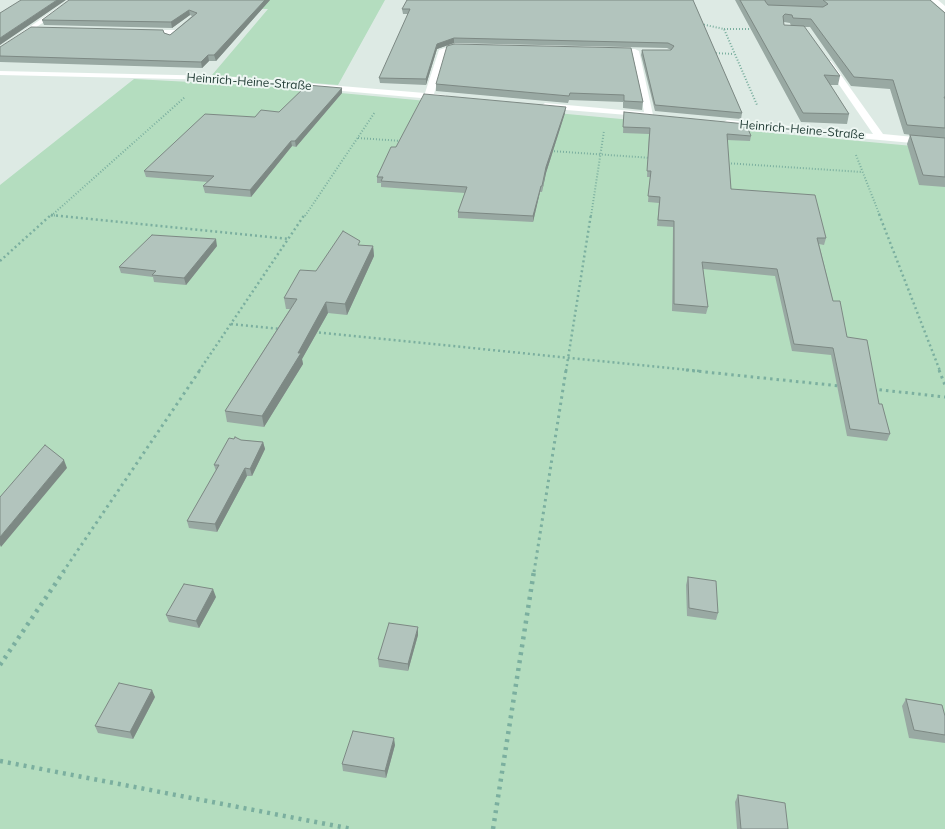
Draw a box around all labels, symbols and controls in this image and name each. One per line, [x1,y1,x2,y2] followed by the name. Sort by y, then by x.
[186,70,312,94] street label: Heinrich-Heine-Straße
[739,117,865,143] street label: Heinrich-Heine-Straße

